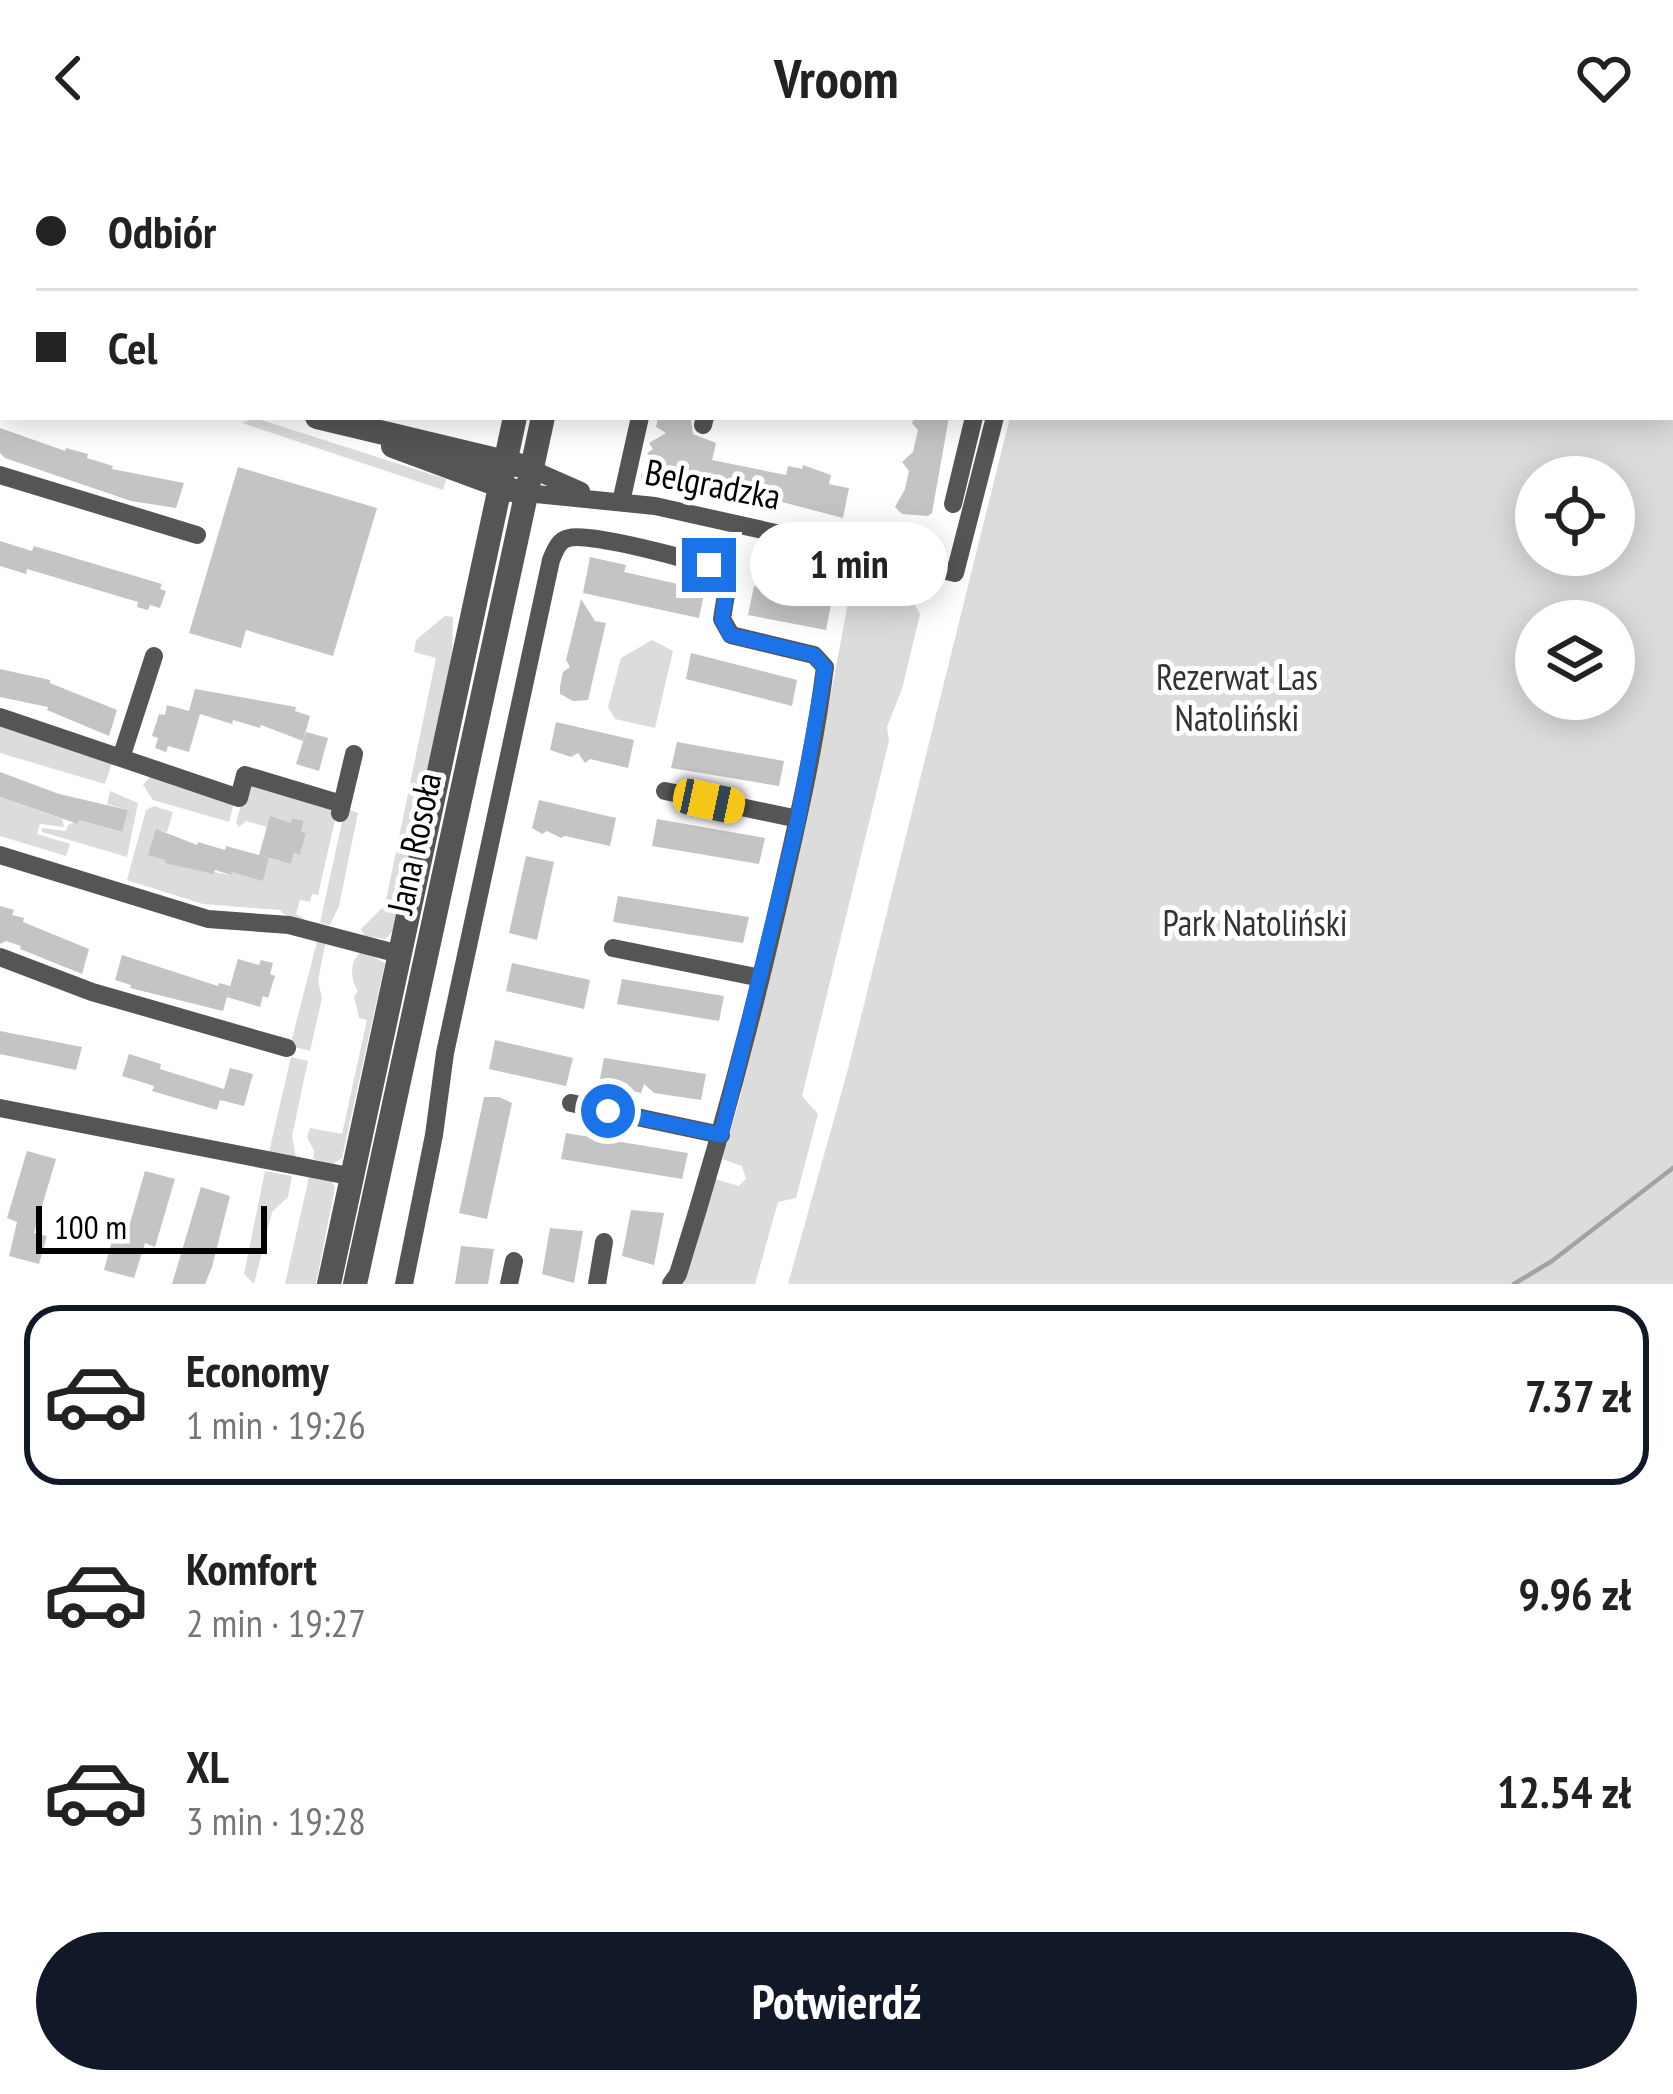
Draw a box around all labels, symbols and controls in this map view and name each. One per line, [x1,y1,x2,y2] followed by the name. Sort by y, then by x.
[774,43,899,113] text: Vroom
[36,45,102,111] icon: back
[1571,45,1637,111] icon: heart
[108,202,216,260] text: Odbiór
[108,318,157,376] text: Cel
[641,447,785,520] street label: Belgradzka
[1515,456,1635,720] map controls
[1515,456,1635,576] button: locate
[751,523,949,607] callout: 1 min
[682,538,736,592] route end
[810,538,888,589] text: 1 min
[1515,600,1635,720] button: layers
[1156,653,1318,741] park label: Rezerwat Las Natoliński
[375,768,451,919] street label: Jana Rosoła
[670,776,748,826] car
[1162,899,1348,946] park label: Park Natoliński
[581,1084,635,1138] route start
[36,1200,267,1253] scale bar
[54,1205,127,1248] text: 100 m
[42,1341,150,1449] icon: car
[186,1341,329,1399] text: Economy
[1525,1366,1631,1424] text: 7.37 zł
[186,1399,366,1450] text: 1 min · 19:26
[42,1539,150,1647] icon: car
[186,1539,317,1597] text: Komfort
[1519,1564,1631,1622] text: 9.96 zł
[186,1597,366,1648] text: 2 min · 19:27
[42,1737,150,1845] icon: car
[186,1737,229,1795] text: XL
[1497,1762,1631,1820] text: 12.54 zł
[186,1795,366,1846] text: 3 min · 19:28
[36,1932,1637,2070] button: Potwierdź

